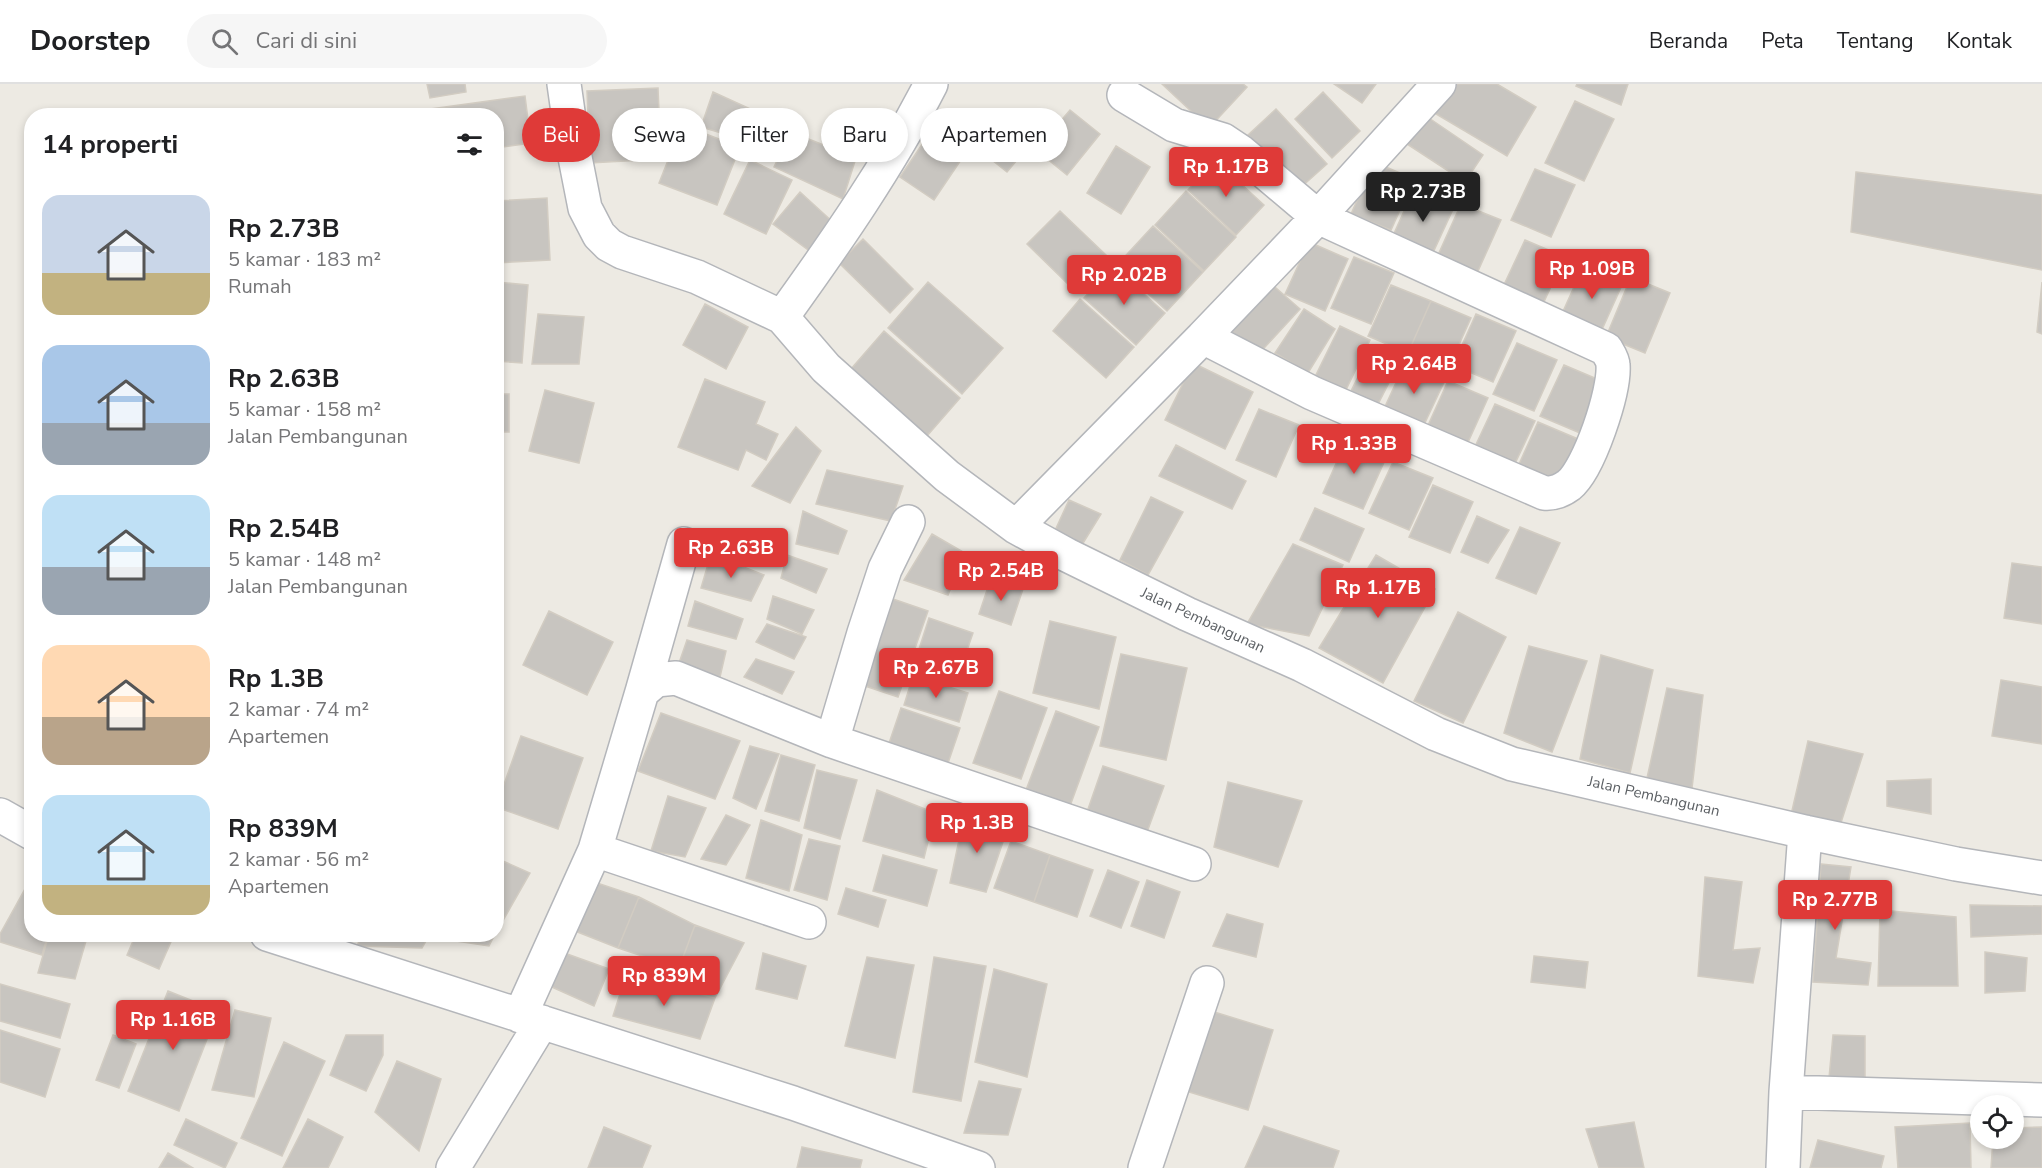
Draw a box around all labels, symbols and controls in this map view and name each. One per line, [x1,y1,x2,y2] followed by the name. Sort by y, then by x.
[187,14,607,68] search box
[30,22,151,60] text: Doorstep
[208,25,241,58] icon: search
[256,26,357,56] text: Cari di sini
[1649,27,1728,55] text: Beranda
[1761,27,1804,55] text: Peta
[1837,27,1914,55] text: Tentang
[1947,27,2012,55] text: Kontak
[522,108,600,162] chip: Beli
[612,108,707,162] chip: Sewa
[719,108,809,162] chip: Filter
[821,108,908,162] chip: Baru
[920,108,1068,162] chip: Apartemen
[42,127,178,162] text: 14 properti
[453,128,486,161] icon: filters
[1164,147,1288,198] pin: Rp 1.17B
[1183,153,1269,180] text: Rp 1.17B
[1361,172,1485,223] pin: Rp 2.73B
[1380,178,1466,205] text: Rp 2.73B
[228,211,340,246] text: Rp 2.73B
[90,219,162,291] icon: home
[228,246,381,273] text: 5 kamar · 183 m²
[1530,249,1654,300] pin: Rp 1.09B
[1062,255,1186,306] pin: Rp 2.02B
[1549,255,1635,282] text: Rp 1.09B
[1081,261,1167,288] text: Rp 2.02B
[228,273,292,300] text: Rumah
[1352,344,1476,395] pin: Rp 2.64B
[1371,350,1457,377] text: Rp 2.64B
[228,361,340,396] text: Rp 2.63B
[90,369,162,441] icon: home
[228,396,381,423] text: 5 kamar · 158 m²
[228,423,408,450] text: Jalan Pembangunan
[1292,424,1416,475] pin: Rp 1.33B
[1311,430,1397,457] text: Rp 1.33B
[228,511,340,546] text: Rp 2.54B
[90,519,162,591] icon: home
[669,528,793,579] pin: Rp 2.63B
[688,534,774,561] text: Rp 2.63B
[228,546,381,573] text: 5 kamar · 148 m²
[939,551,1063,602] pin: Rp 2.54B
[958,557,1044,584] text: Rp 2.54B
[1316,568,1440,619] pin: Rp 1.17B
[228,573,408,600] text: Jalan Pembangunan
[1335,574,1421,601] text: Rp 1.17B
[1137,582,1268,658] street label: Jalan Pembangunan
[874,648,998,699] pin: Rp 2.67B
[893,654,979,681] text: Rp 2.67B
[228,661,324,696] text: Rp 1.3B
[90,669,162,741] icon: home
[228,696,369,723] text: 2 kamar · 74 m²
[228,723,329,750] text: Apartemen
[1585,771,1722,821] street label: Jalan Pembangunan
[922,803,1032,854] pin: Rp 1.3B
[940,809,1014,836] text: Rp 1.3B
[228,811,338,846] text: Rp 839M
[90,819,162,891] icon: home
[228,846,369,873] text: 2 kamar · 56 m²
[228,873,329,900] text: Apartemen
[1773,880,1897,931] pin: Rp 2.77B
[1792,886,1878,913] text: Rp 2.77B
[609,956,719,1007] pin: Rp 839M
[622,962,706,989] text: Rp 839M
[111,1000,235,1051] pin: Rp 1.16B
[130,1006,216,1033] text: Rp 1.16B
[1970,1095,2024,1149] map controls
[1970,1095,2024,1149] button: locate

